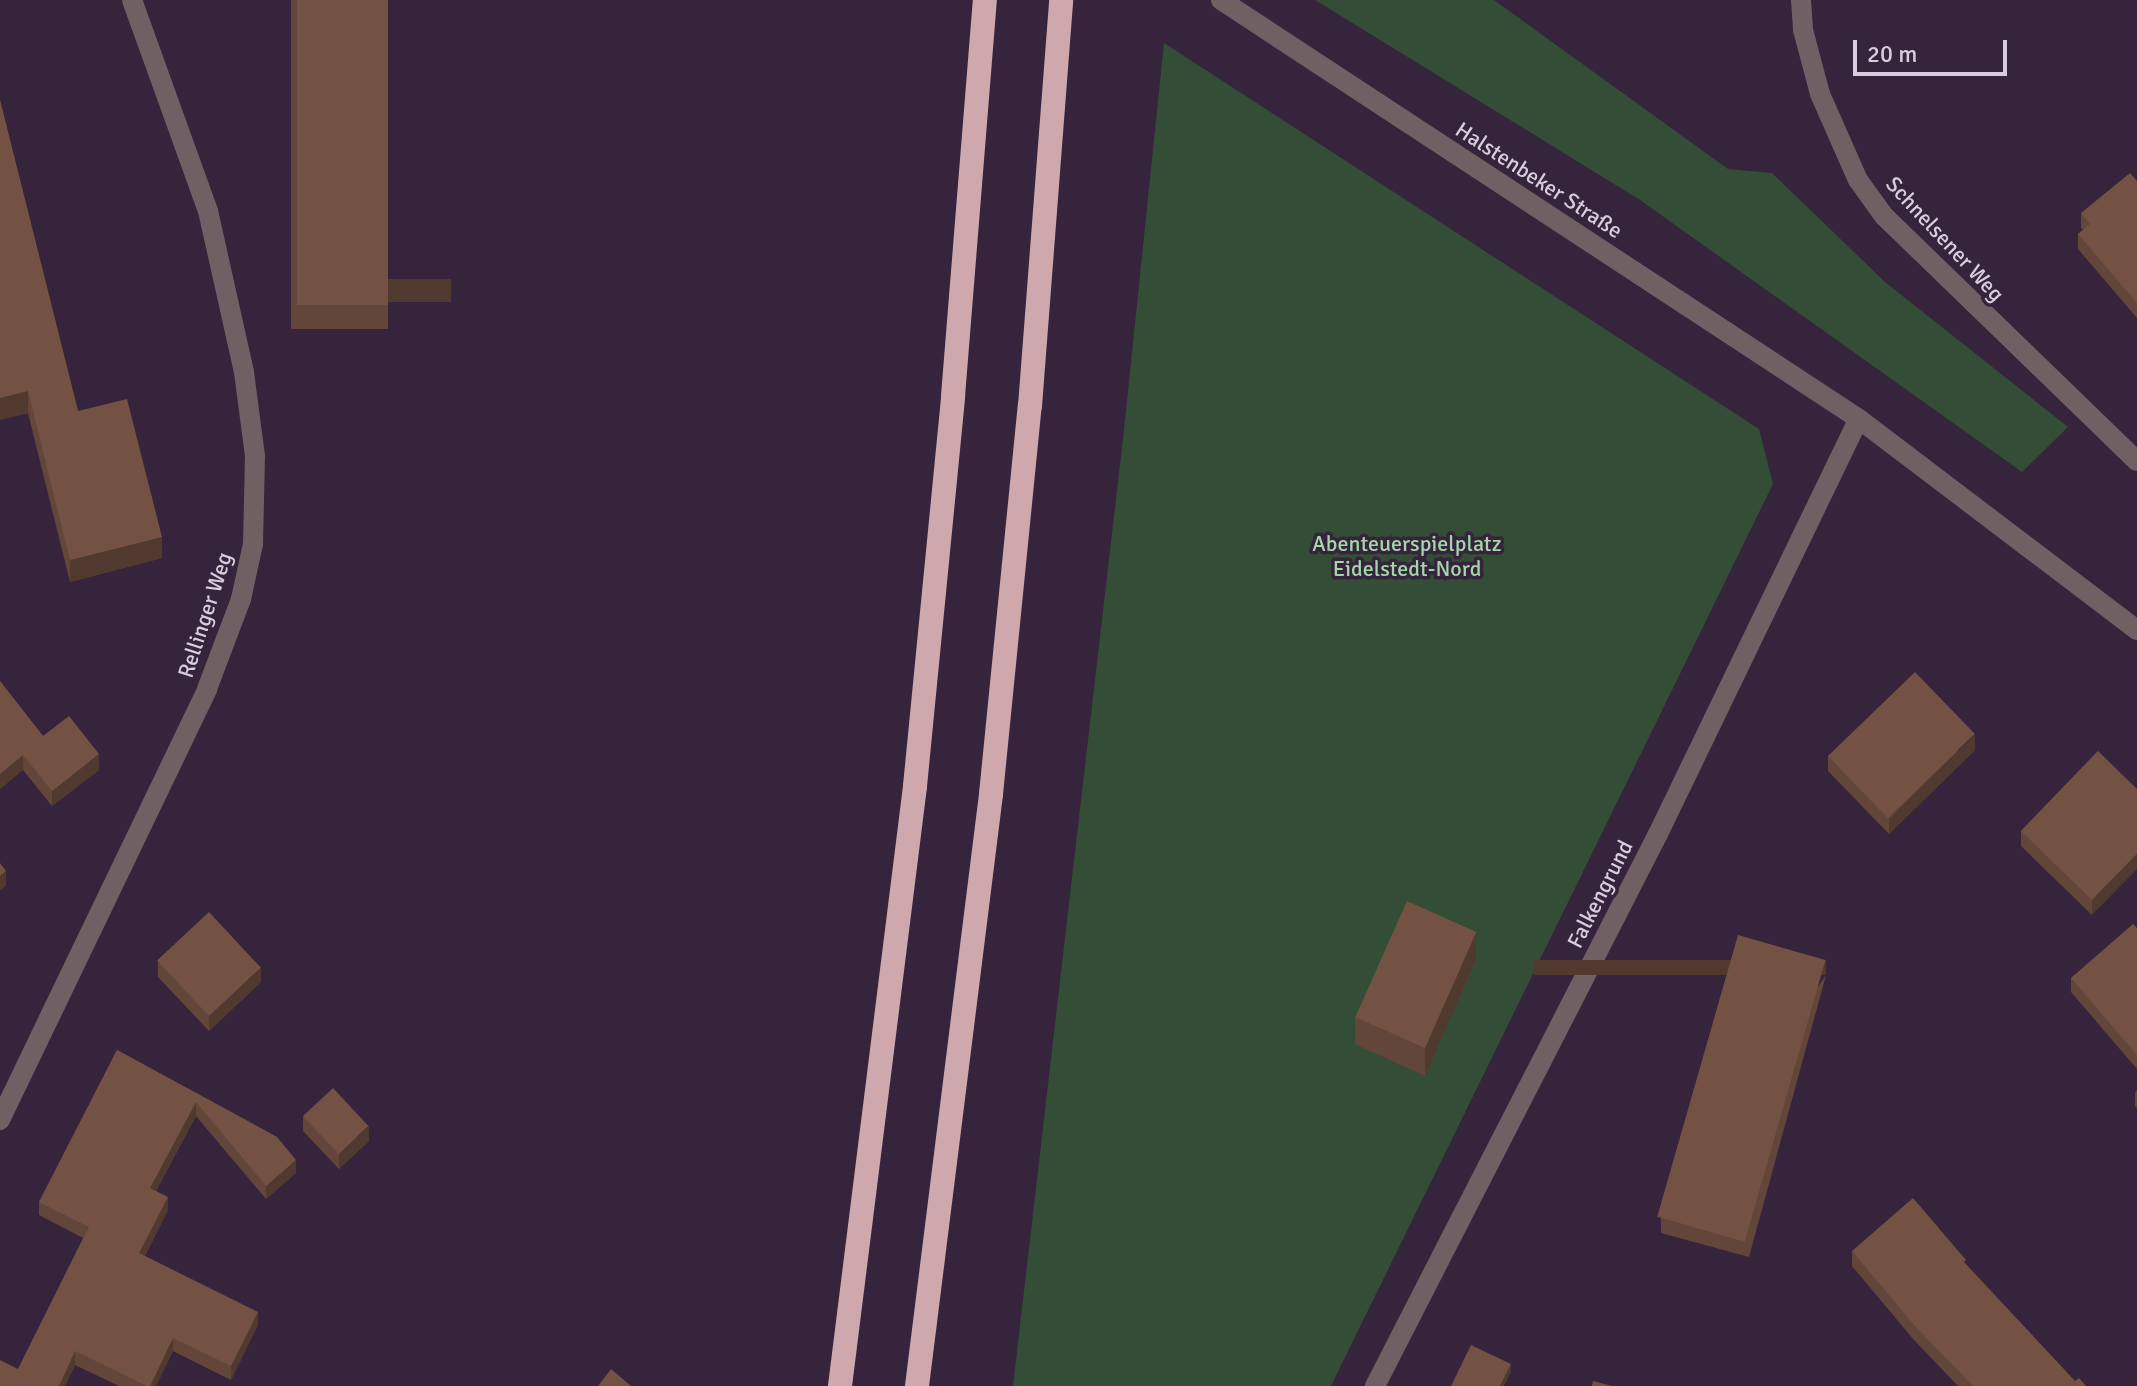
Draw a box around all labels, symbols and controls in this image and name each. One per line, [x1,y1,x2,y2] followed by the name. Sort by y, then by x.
[1857,24,2011,74] scale bar
[1867,39,1917,69] text: 20 m
[1451,116,1627,244] street label: Halstenbeker Straße
[1880,171,2010,307] street label: Schnelsener Weg
[1312,530,1502,582] park label: Abenteuerspielplatz Eidelstedt-Nord
[172,549,238,681] street label: Rellinger Weg
[1562,836,1638,952] street label: Falkengrund

